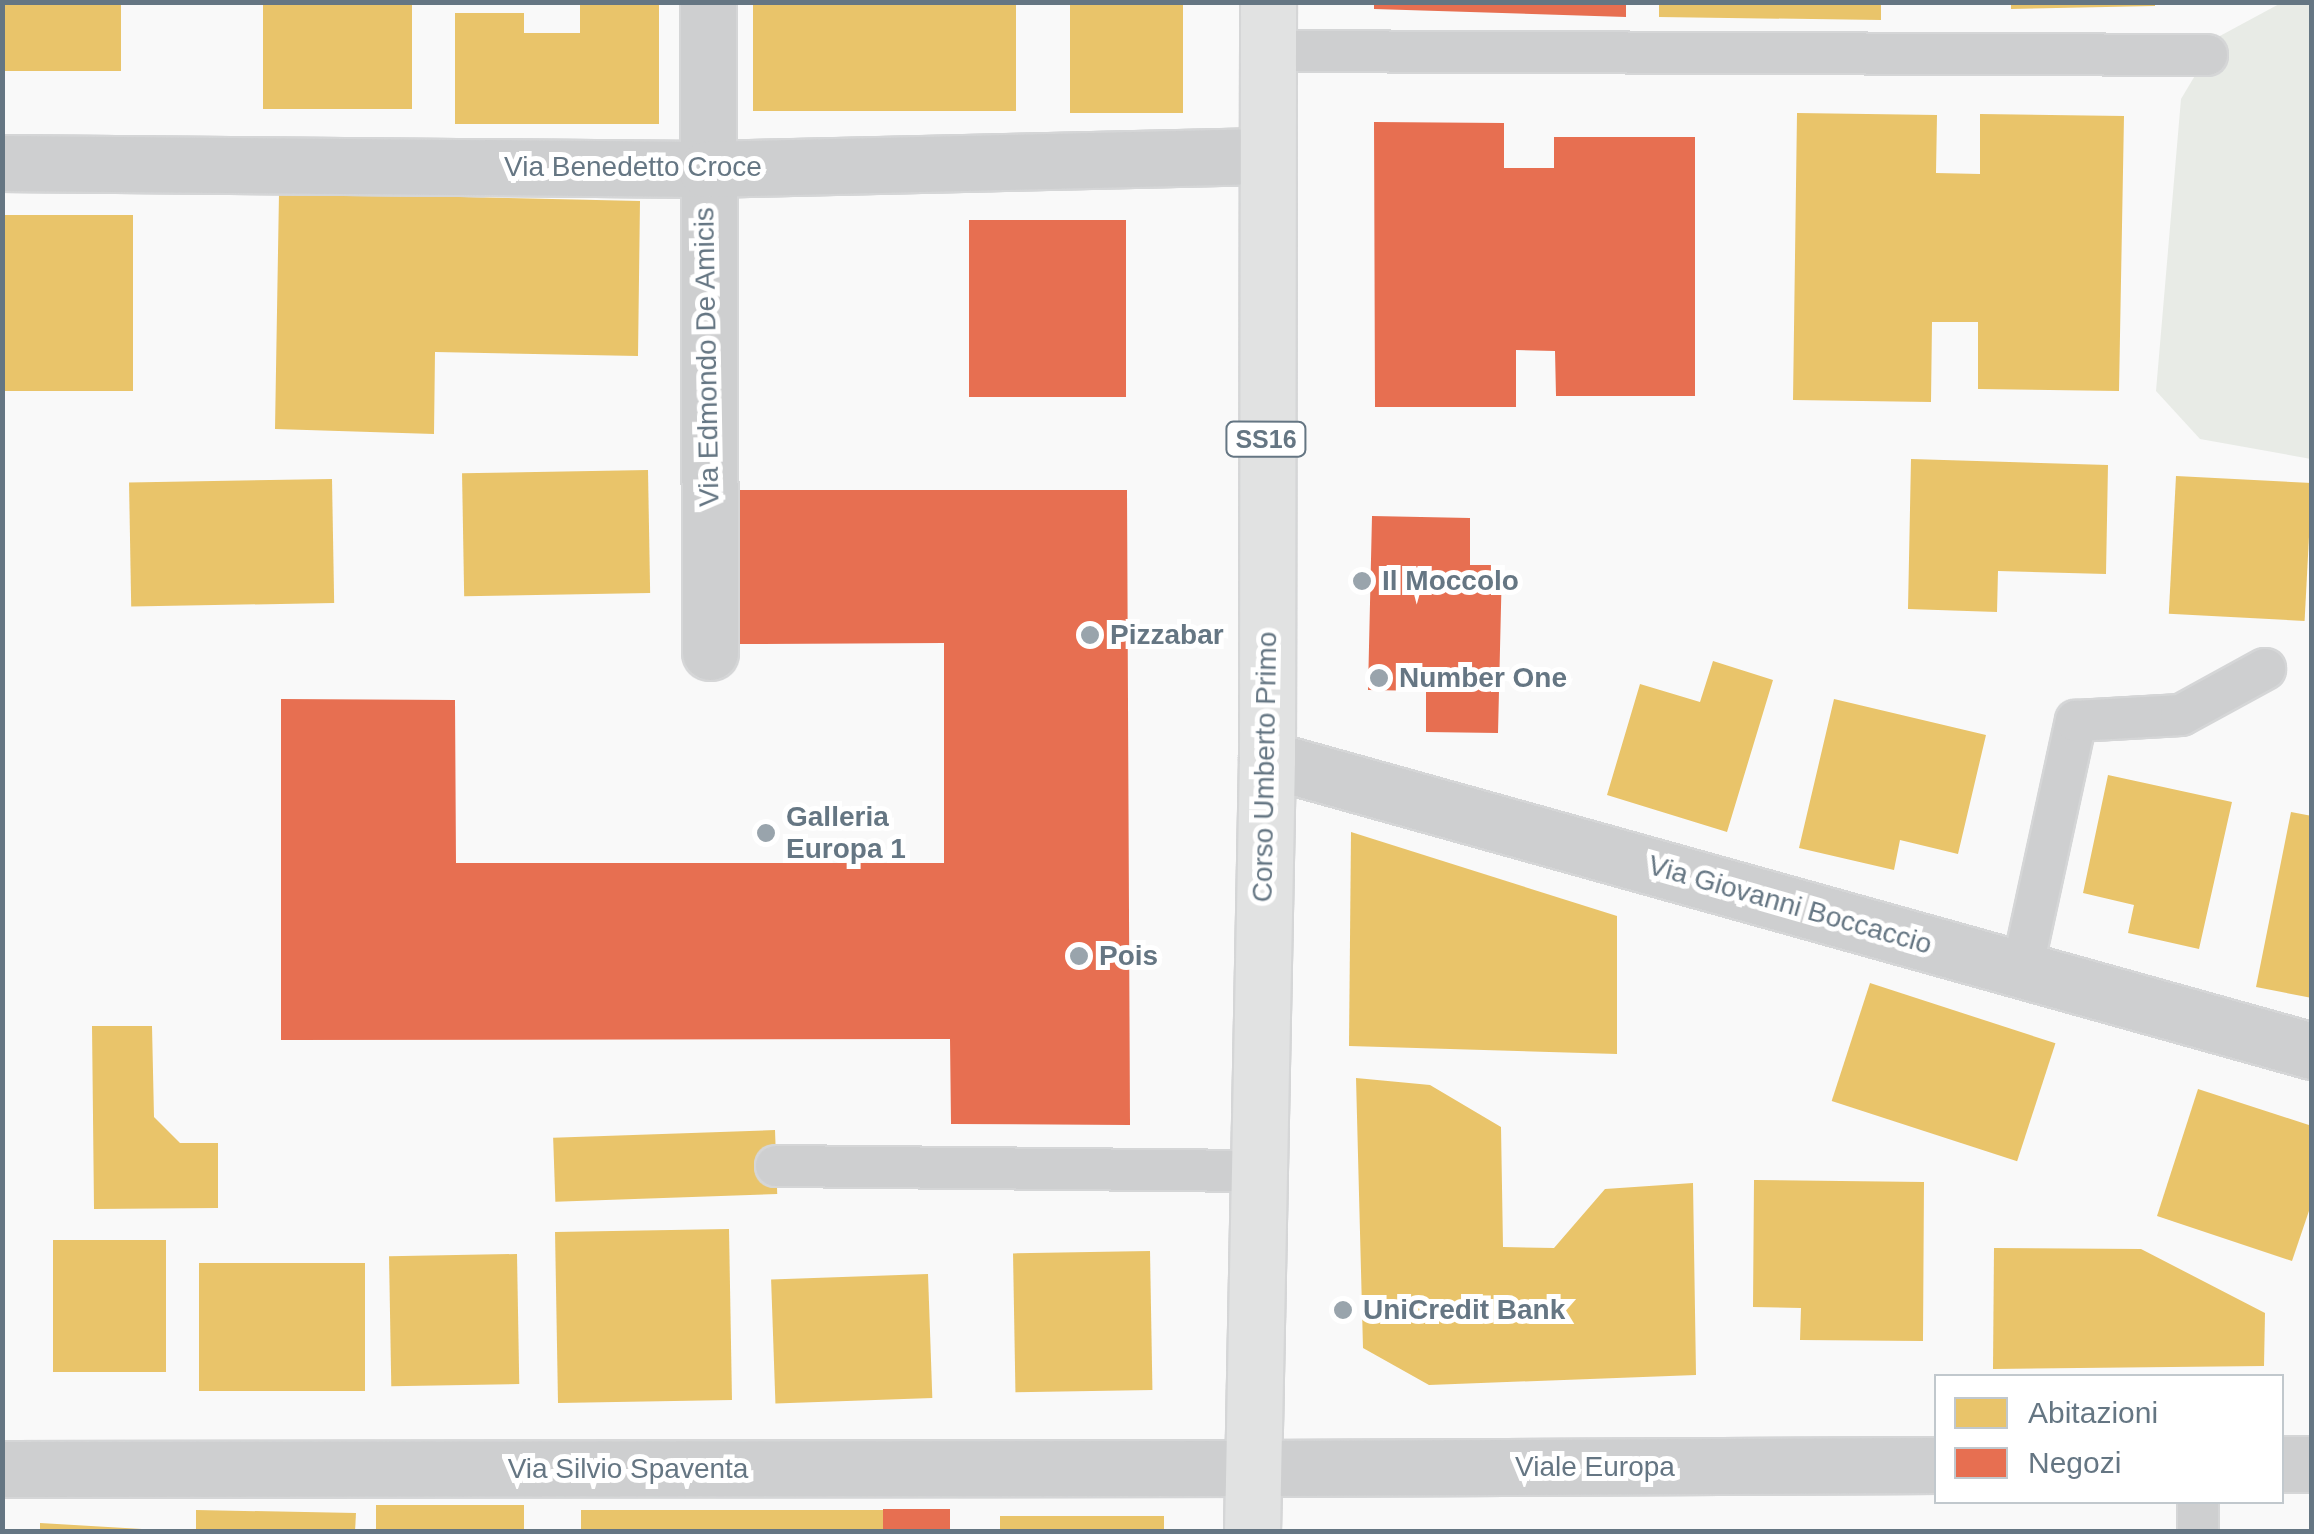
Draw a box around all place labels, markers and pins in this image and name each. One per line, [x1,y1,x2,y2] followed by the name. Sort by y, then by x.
[1382,564,1519,598] place label: Il Moccolo
[1351,570,1373,592] marker: Il Moccolo
[1110,618,1224,652] place label: Pizzabar
[1079,624,1101,646] marker: Pizzabar
[1399,661,1567,695] place label: Number One
[1368,667,1390,689] marker: Number One
[786,800,906,866] place label: Galleria Europa 1
[755,822,777,844] marker: Galleria Europa 1
[1099,939,1158,973] place label: Pois
[1068,945,1090,967] marker: Pois
[1363,1293,1565,1327] place label: UniCredit Bank
[1332,1299,1354,1321] marker: UniCredit Bank

